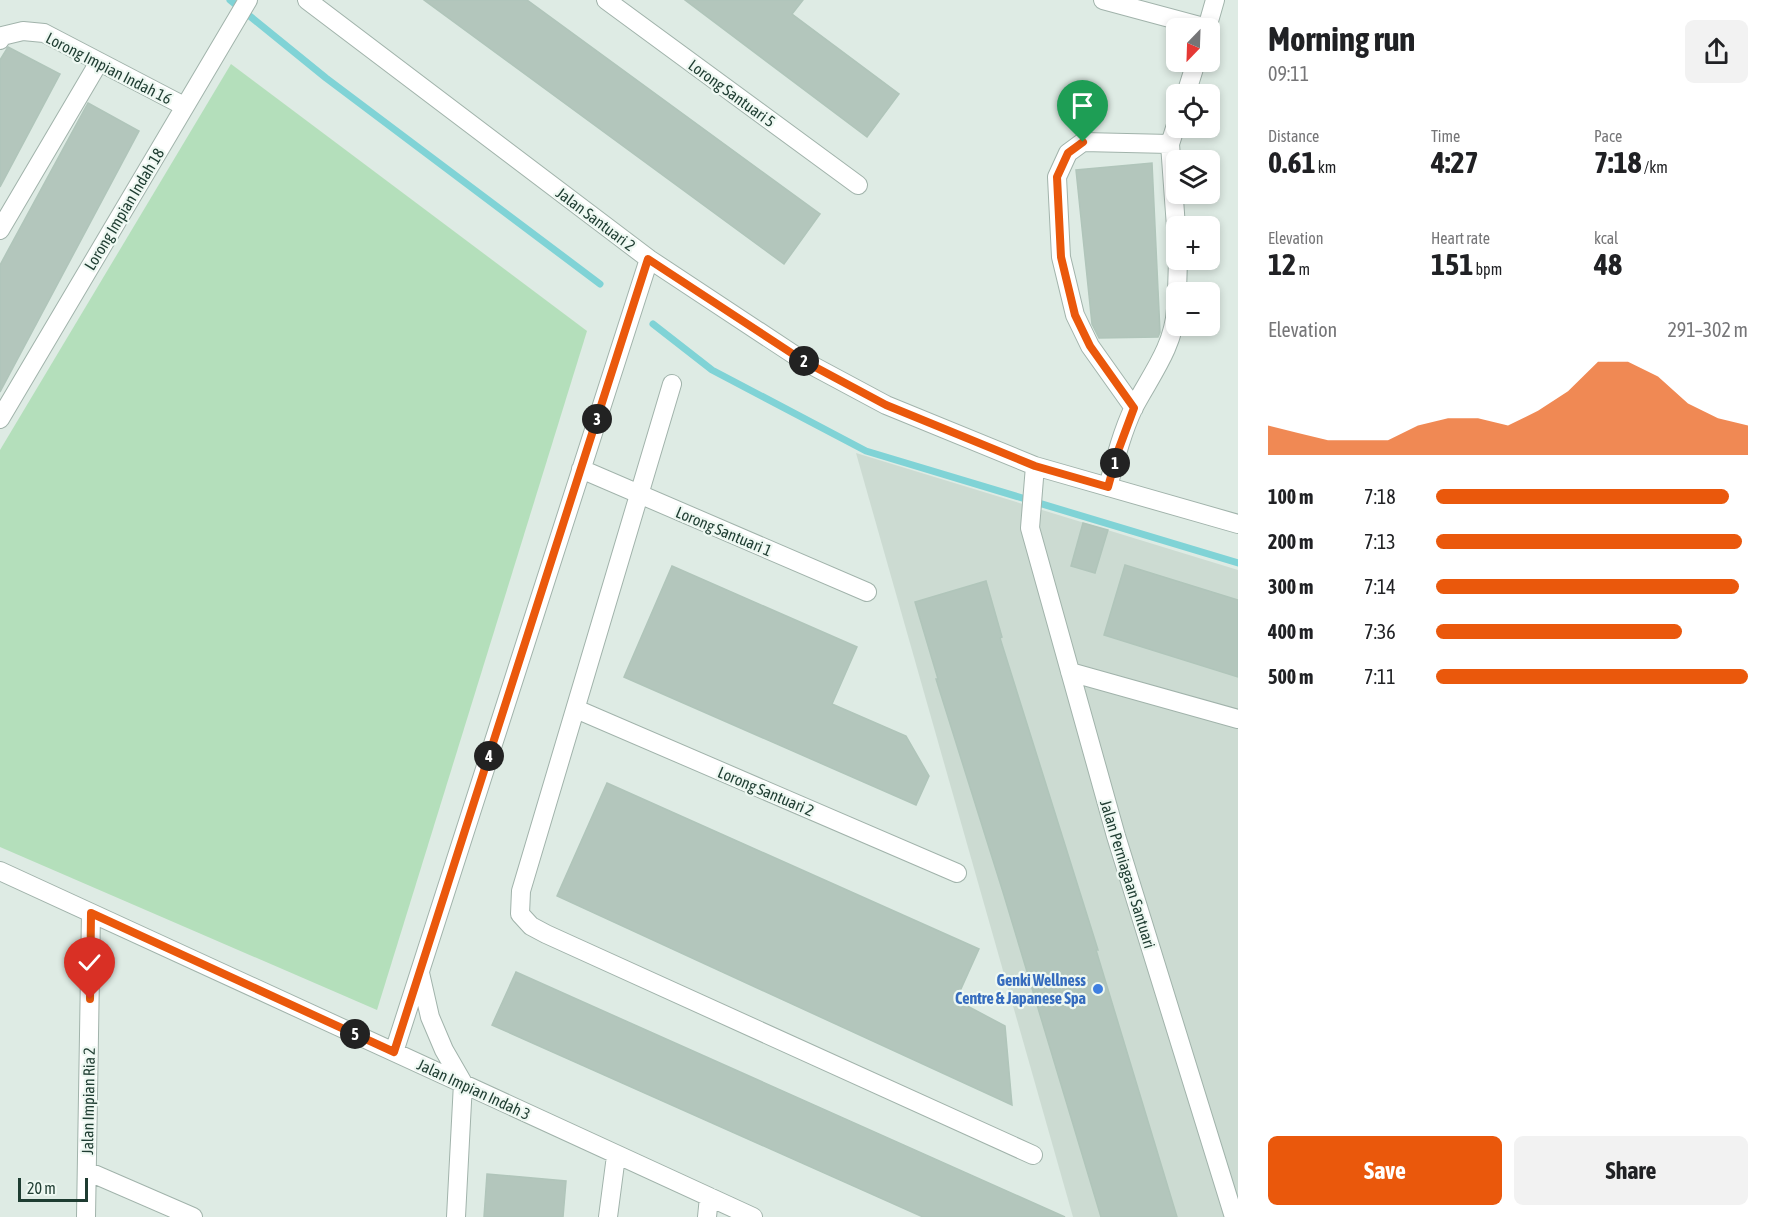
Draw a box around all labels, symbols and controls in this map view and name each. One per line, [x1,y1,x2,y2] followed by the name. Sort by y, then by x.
[1166,18,1220,72] north arrow
[1166,18,1220,336] map controls
[1268,20,1415,58] text: Morning run
[1685,20,1748,83] button: share
[43,28,175,108] street label: Lorong Impian Indah 16
[685,56,779,131] street label: Lorong Santuari 5
[1268,62,1309,85] text: 09:11
[1057,80,1108,142] pin
[1166,84,1220,138] button: locate
[1066,89,1099,122] icon: arrive
[1268,127,1319,145] text: Distance
[1431,127,1460,145] text: Time
[1594,127,1622,145] text: Pace
[81,145,168,274] street label: Lorong Impian Indah 18
[1268,145,1316,179] text: 0.61
[1431,145,1479,179] text: 4:27
[1594,145,1642,179] text: 7:18
[1166,150,1220,204] button: layers
[1316,158,1336,176] text: km
[1642,158,1668,176] text: /km
[553,184,639,254] street label: Jalan Santuari 2
[1166,216,1220,270] button: +
[1268,229,1323,247] text: Elevation
[1431,229,1490,247] text: Heart rate
[1594,229,1618,247] text: kcal
[1268,247,1296,281] text: 12
[1431,247,1473,281] text: 151
[1594,247,1622,281] text: 48
[1296,260,1310,278] text: m
[1473,260,1502,278] text: bpm
[1166,282,1220,336] button: −
[1268,318,1337,341] text: Elevation
[1667,318,1748,341] text: 291–302 m
[789,346,819,376] pin: 2
[800,352,808,370] text: 2
[582,404,612,434] pin: 3
[593,410,601,428] text: 3
[1100,448,1130,478] pin: 1
[1111,454,1119,472] text: 1
[1268,485,1313,508] text: 100 m
[1364,485,1396,508] text: 7:18
[673,503,775,560] street label: Lorong Santuari 1
[1268,530,1313,553] text: 200 m
[1364,530,1396,553] text: 7:13
[1268,575,1313,598] text: 300 m
[1364,575,1396,598] text: 7:14
[1268,620,1313,643] text: 400 m
[1364,620,1396,643] text: 7:36
[1268,665,1313,688] text: 500 m
[1364,665,1396,688] text: 7:11
[474,741,504,771] pin: 4
[485,747,493,765] text: 4
[715,763,817,820] street label: Lorong Santuari 2
[1096,798,1159,951] street label: Jalan Perniagaan Santuari
[64,937,115,999] pin
[73,946,106,979] icon: check
[955,971,1086,1007] place label: Genki Wellness Centre & Japanese Spa
[1091,982,1105,996] marker: Genki Wellness Centre & Japanese Spa
[340,1019,370,1049] pin: 5
[351,1025,359,1043] text: 5
[78,1047,99,1155] street label: Jalan Impian Ria 2
[414,1055,533,1124] street label: Jalan Impian Indah 3
[1268,1136,1502,1205] button: Save
[1514,1136,1748,1205] button: Share
[18,1175,88,1202] scale bar
[27,1179,56,1197] text: 20 m

